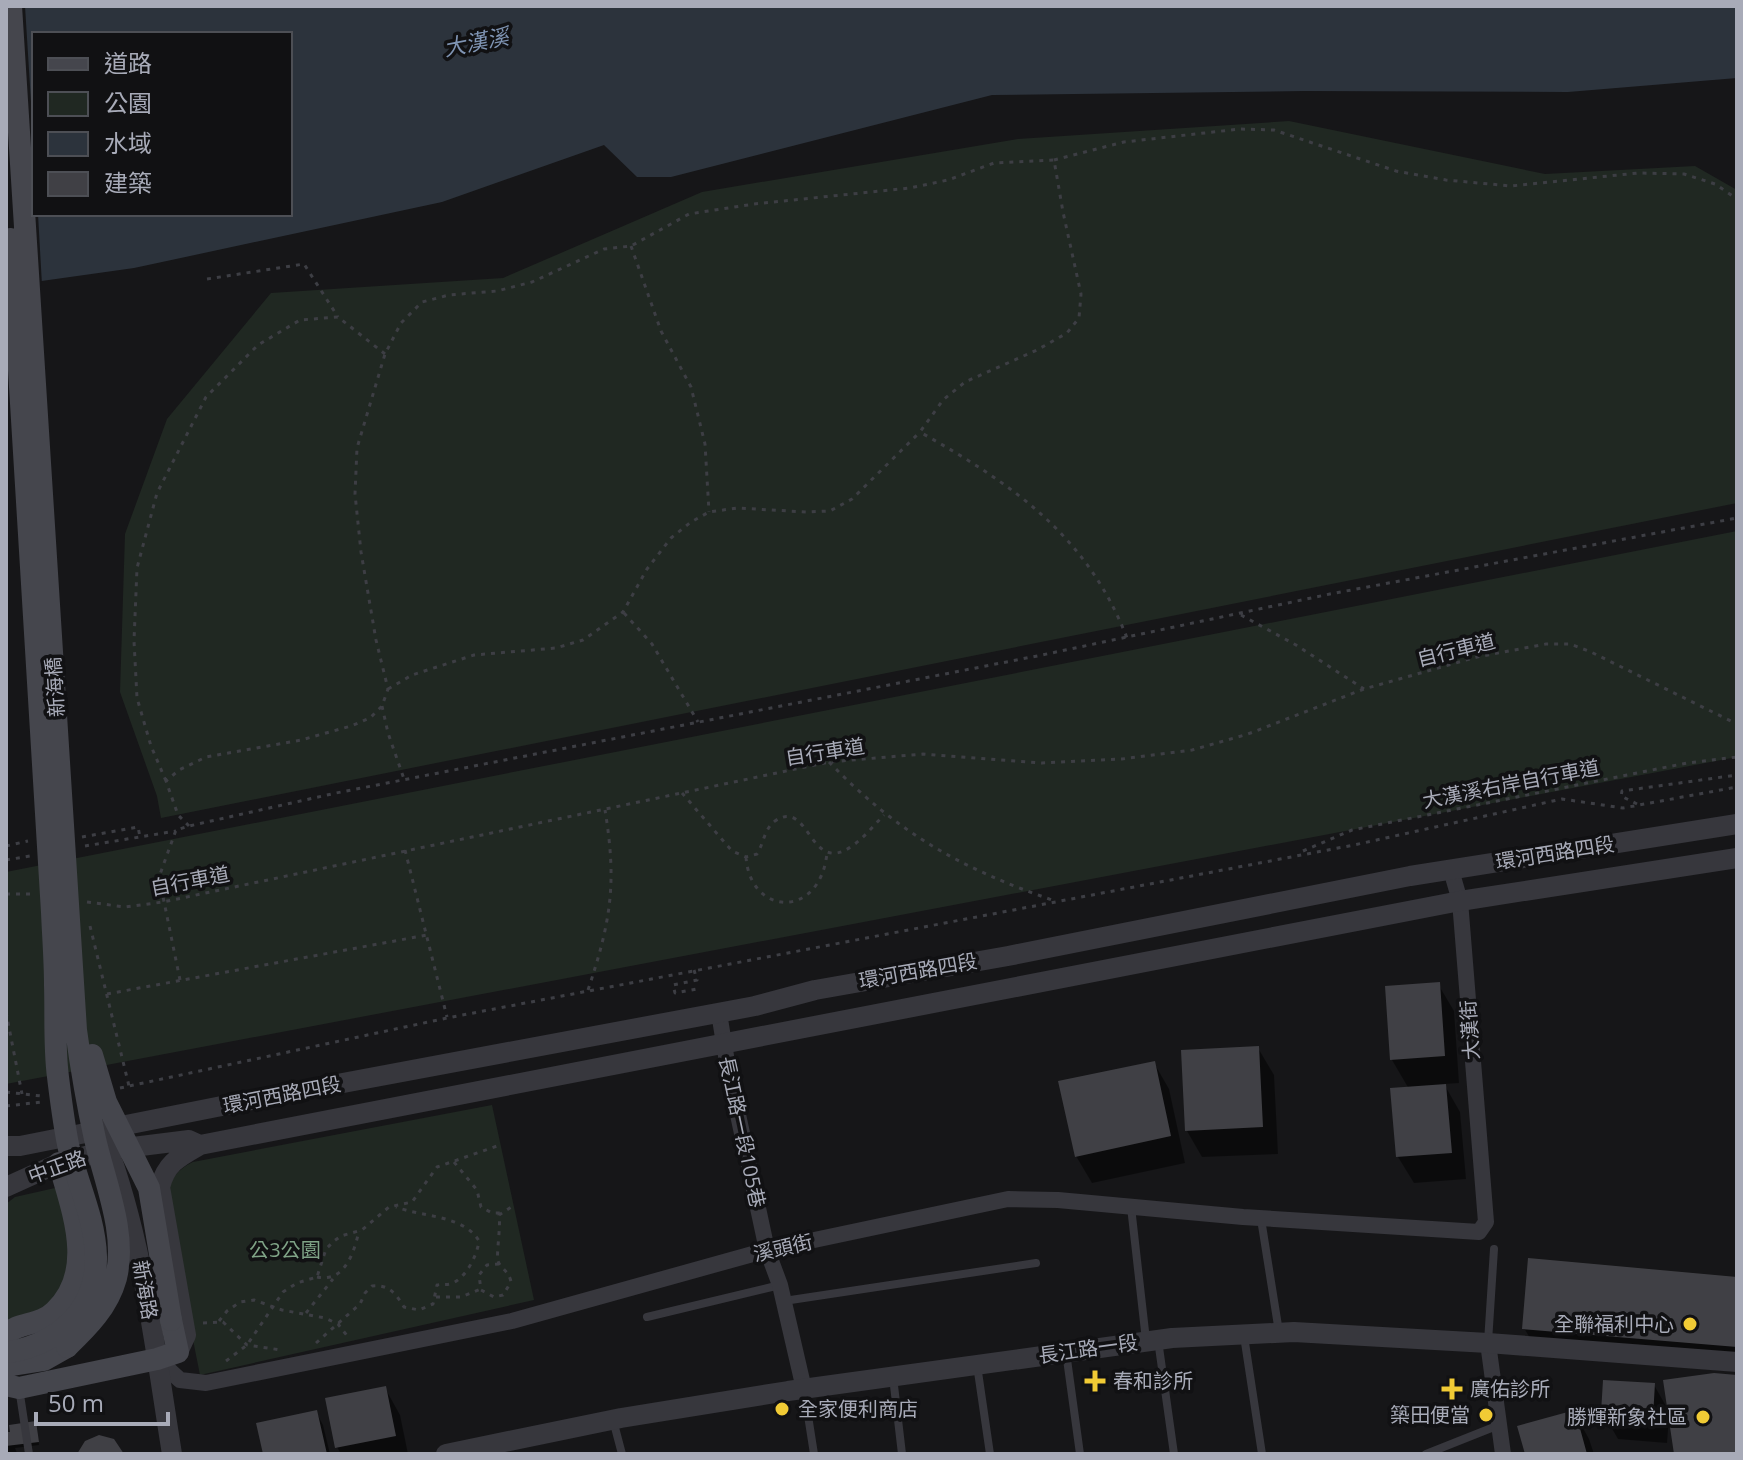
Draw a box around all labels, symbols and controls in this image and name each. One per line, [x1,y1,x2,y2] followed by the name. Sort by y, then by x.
[441,19,514,62] water label: 大漢溪
[32,32,292,216] legend
[104,46,152,79] text: 道路
[104,86,152,119] text: 公園
[104,126,152,159] text: 水域
[104,166,152,199] text: 建築
[1414,627,1498,672] street label: 自行車道
[39,656,70,718] street label: 新海橋
[783,732,867,771] street label: 自行車道
[1420,753,1602,814] street label: 大漢溪右岸自行車道
[1494,830,1616,875] street label: 環河西路四段
[148,860,232,901] street label: 自行車道
[856,947,979,994] street label: 環河西路四段
[1454,999,1485,1061] street label: 大漢街
[713,1054,772,1210] street label: 長江路一段105巷
[220,1070,343,1119] street label: 環河西路四段
[24,1144,90,1189] street label: 中正路
[751,1228,815,1267] street label: 溪頭街
[249,1236,321,1263] park label: 公3公園
[127,1258,164,1322] street label: 新海路
[1554,1310,1674,1337] place label: 全聯福利中心
[1681,1315,1699,1333] marker: 全聯福利中心
[1037,1328,1139,1369] street label: 長江路一段
[1113,1367,1193,1394] place label: 春和診所
[1084,1370,1106,1392] marker: 春和診所
[1470,1375,1550,1402] place label: 廣佑診所
[36,1376,168,1426] scale bar
[1441,1378,1463,1400] marker: 廣佑診所
[48,1386,104,1419] text: 50 m
[798,1395,918,1422] place label: 全家便利商店
[773,1400,791,1418] marker: 全家便利商店
[1390,1401,1470,1428] place label: 築田便當
[1567,1403,1687,1430] place label: 勝輝新象社區
[1477,1406,1495,1424] marker: 築田便當
[1694,1408,1712,1426] marker: 勝輝新象社區

